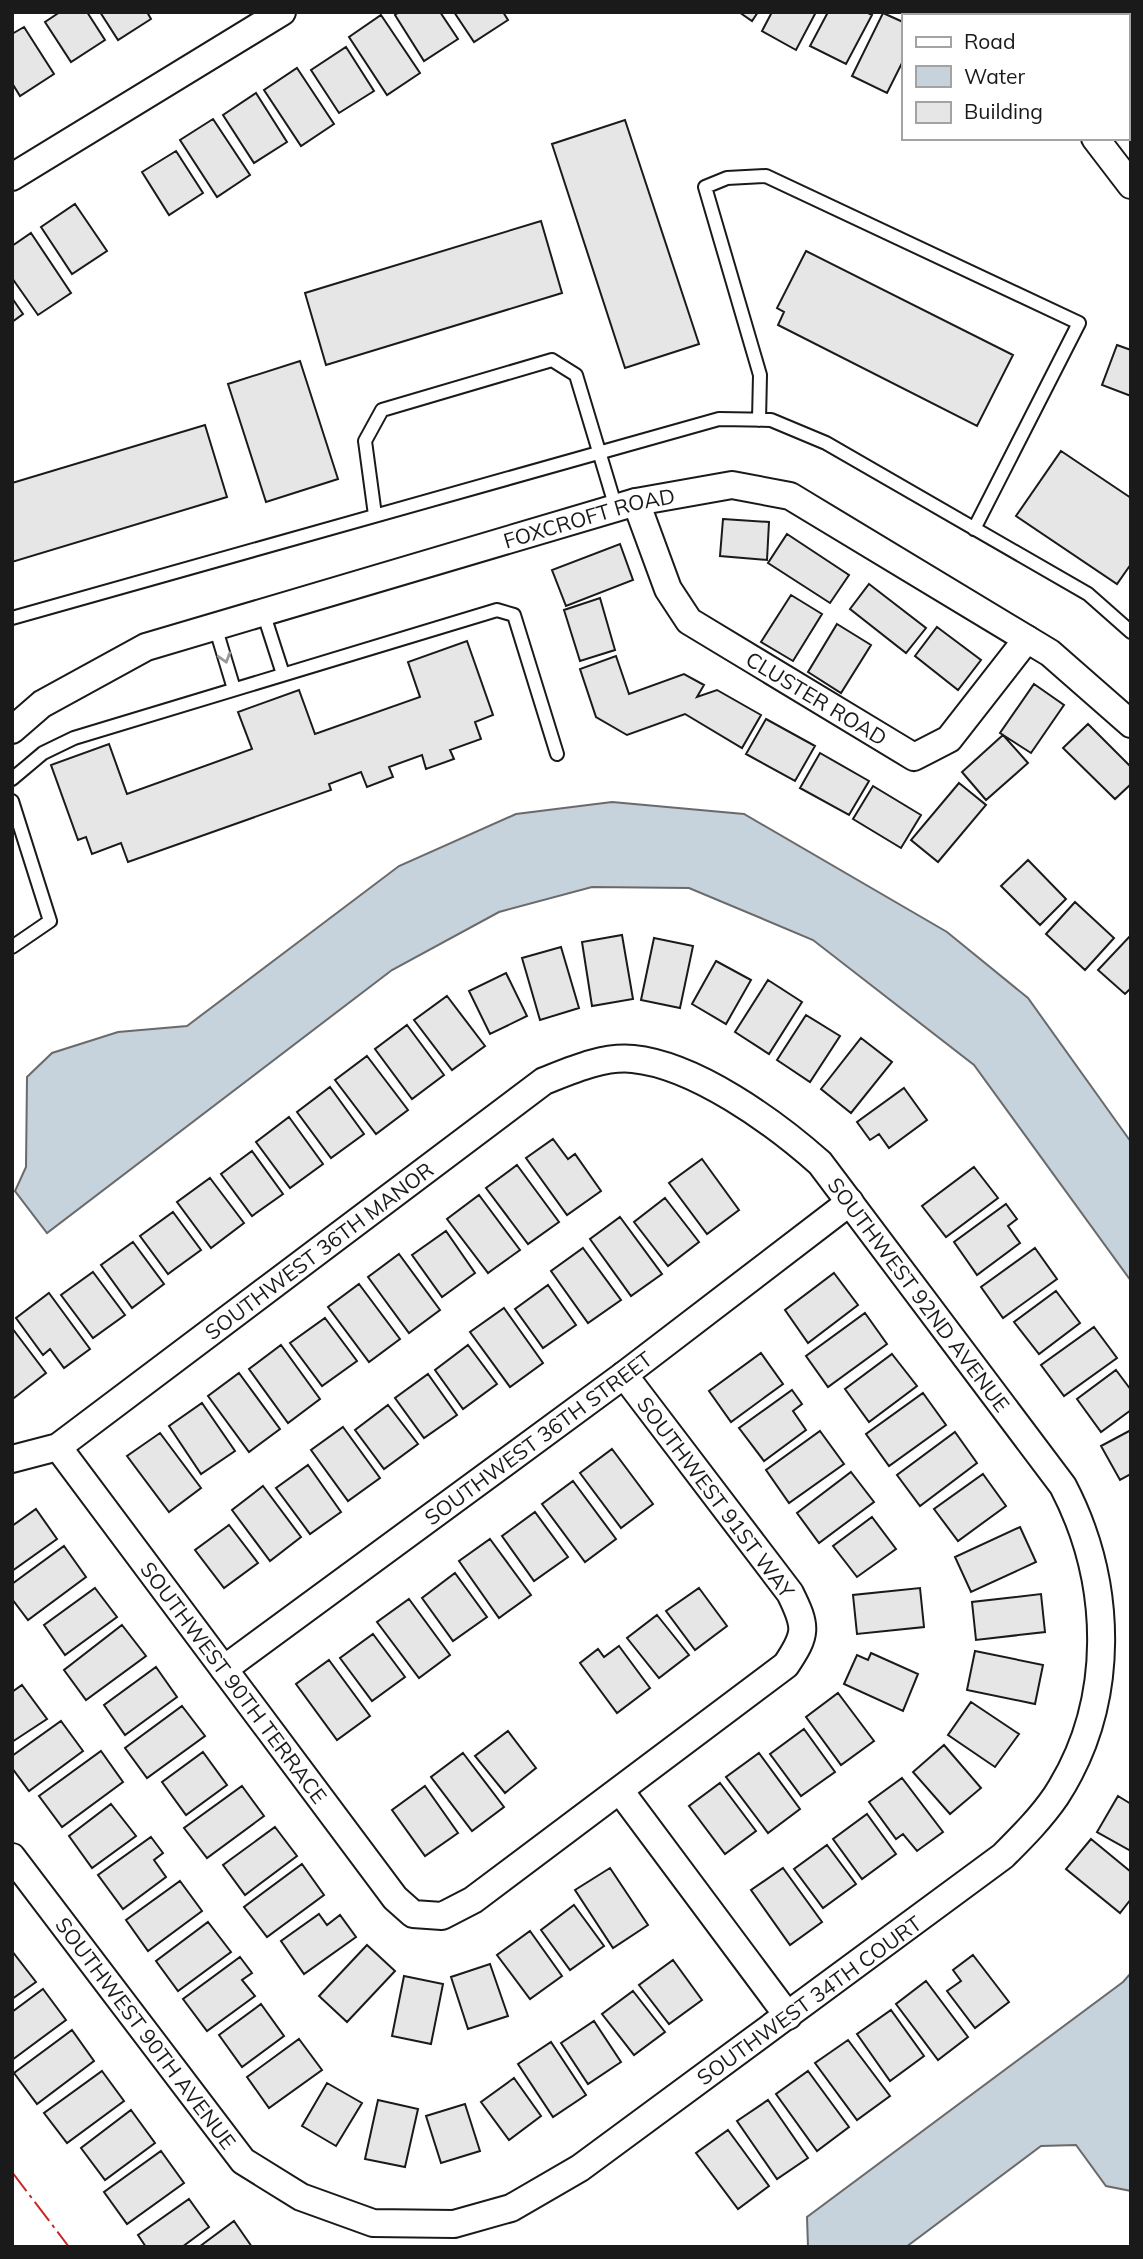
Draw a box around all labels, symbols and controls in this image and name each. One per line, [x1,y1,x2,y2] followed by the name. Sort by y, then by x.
[902,14,1129,140] legend
[964,28,1015,54] text: Road
[964,63,1025,89] text: Water
[964,98,1043,124] text: Building
[500,482,677,554] street label: FOXCROFT ROAD
[741,646,892,751] street label: CLUSTER ROAD
[216,652,231,664] one-way arrow
[199,1156,438,1345] street label: SOUTHWEST 36TH MANOR
[822,1172,1016,1417] street label: SOUTHWEST 92ND AVENUE
[419,1345,657,1530] street label: SOUTHWEST 36TH STREET
[632,1391,800,1603] street label: SOUTHWEST 91ST WAY
[135,1556,333,1809] street label: SOUTHWEST 90TH TERRACE
[692,1910,927,2090] street label: SOUTHWEST 34TH COURT
[50,1912,242,2154] street label: SOUTHWEST 90TH AVENUE

